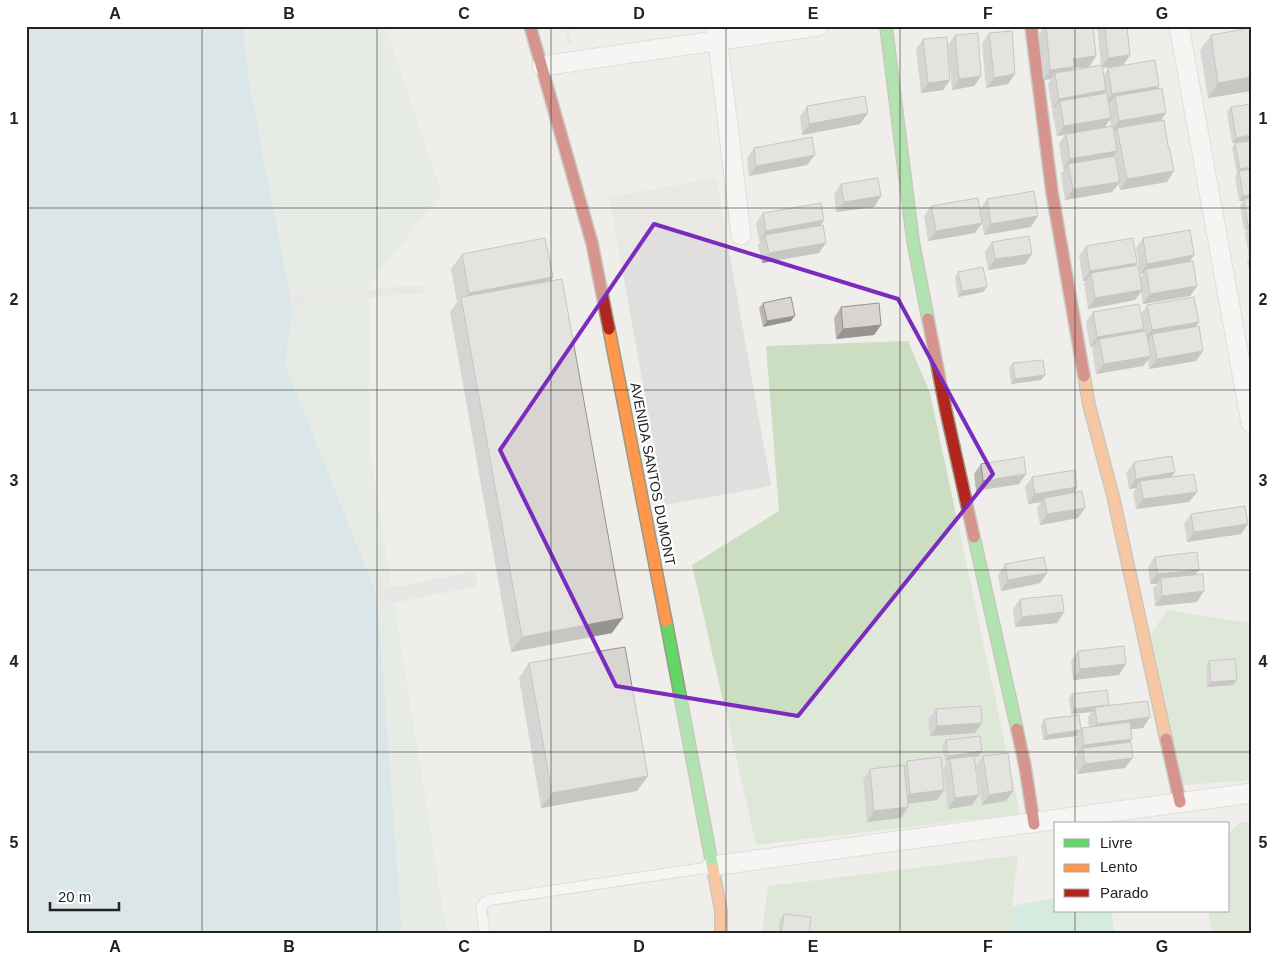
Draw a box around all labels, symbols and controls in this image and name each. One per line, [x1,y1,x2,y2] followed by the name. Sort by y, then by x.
[109,5,121,22] text: A
[283,5,295,22] text: B
[458,5,470,22] text: C
[633,5,645,22] text: D
[808,5,819,22] text: E
[983,5,993,22] text: F
[1156,5,1168,22] text: G
[10,110,19,127] text: 1
[1259,110,1268,127] text: 1
[10,291,19,308] text: 2
[1259,291,1268,308] text: 2
[627,381,679,567] street label: AVENIDA SANTOS DUMONT
[10,472,19,489] text: 3
[1259,472,1268,489] text: 3
[10,653,19,670] text: 4
[1259,653,1268,670] text: 4
[1054,822,1230,912] legend
[10,834,19,851] text: 5
[1100,834,1133,851] text: Livre
[1259,834,1268,851] text: 5
[1100,858,1138,875] text: Lento
[50,880,119,912] scale bar
[1100,884,1148,901] text: Parado
[58,888,91,905] text: 20 m
[109,938,121,955] text: A
[283,938,295,955] text: B
[458,938,470,955] text: C
[633,938,645,955] text: D
[808,938,819,955] text: E
[983,938,993,955] text: F
[1156,938,1168,955] text: G

